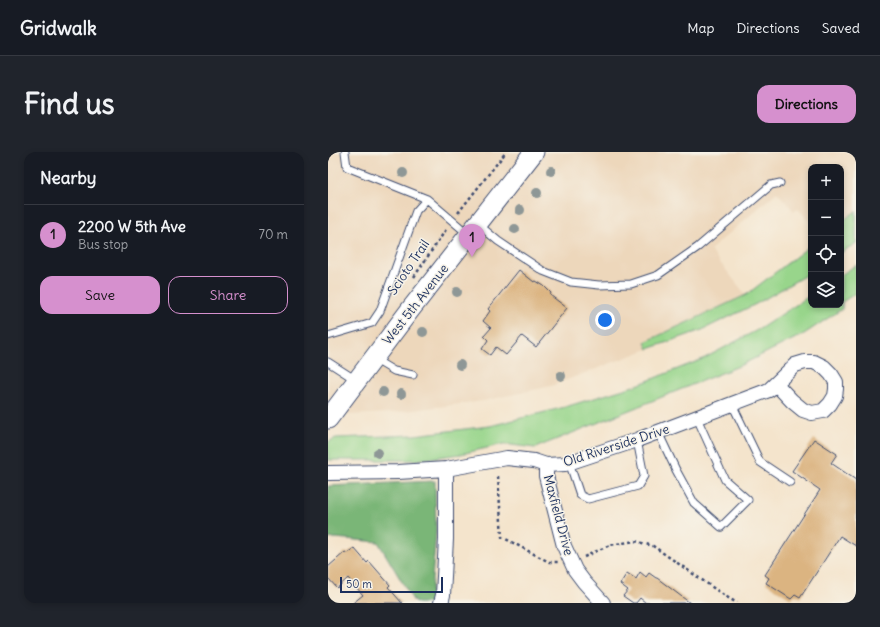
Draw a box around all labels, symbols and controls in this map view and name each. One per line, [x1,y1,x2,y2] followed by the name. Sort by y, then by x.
[20,16,97,40] text: Gridwalk
[687,19,714,37] text: Map
[736,19,800,37] text: Directions
[822,19,860,37] text: Saved
[757,85,856,123] button: Directions
[24,86,115,122] text: Find us
[808,164,844,308] map controls
[808,164,844,200] button: +
[40,167,96,189] text: Nearby
[808,200,844,236] button: −
[78,217,186,236] text: 2200 W 5th Ave
[459,224,485,257] pin: 1
[50,226,56,243] text: 1
[259,226,288,243] text: 70 m
[78,236,128,253] text: Bus stop
[384,236,433,298] street label: Scioto Trail
[808,236,844,272] button: locate
[379,261,452,348] street label: West 5th Avenue
[808,272,844,308] button: layers
[40,276,160,314] button: Save
[168,276,288,314] button: Share
[595,310,615,330] your location
[561,420,671,471] street label: Old Riverside Drive
[540,473,577,557] street label: Maxfield Drive
[340,575,443,594] scale bar
[346,577,372,591] text: 50 m

